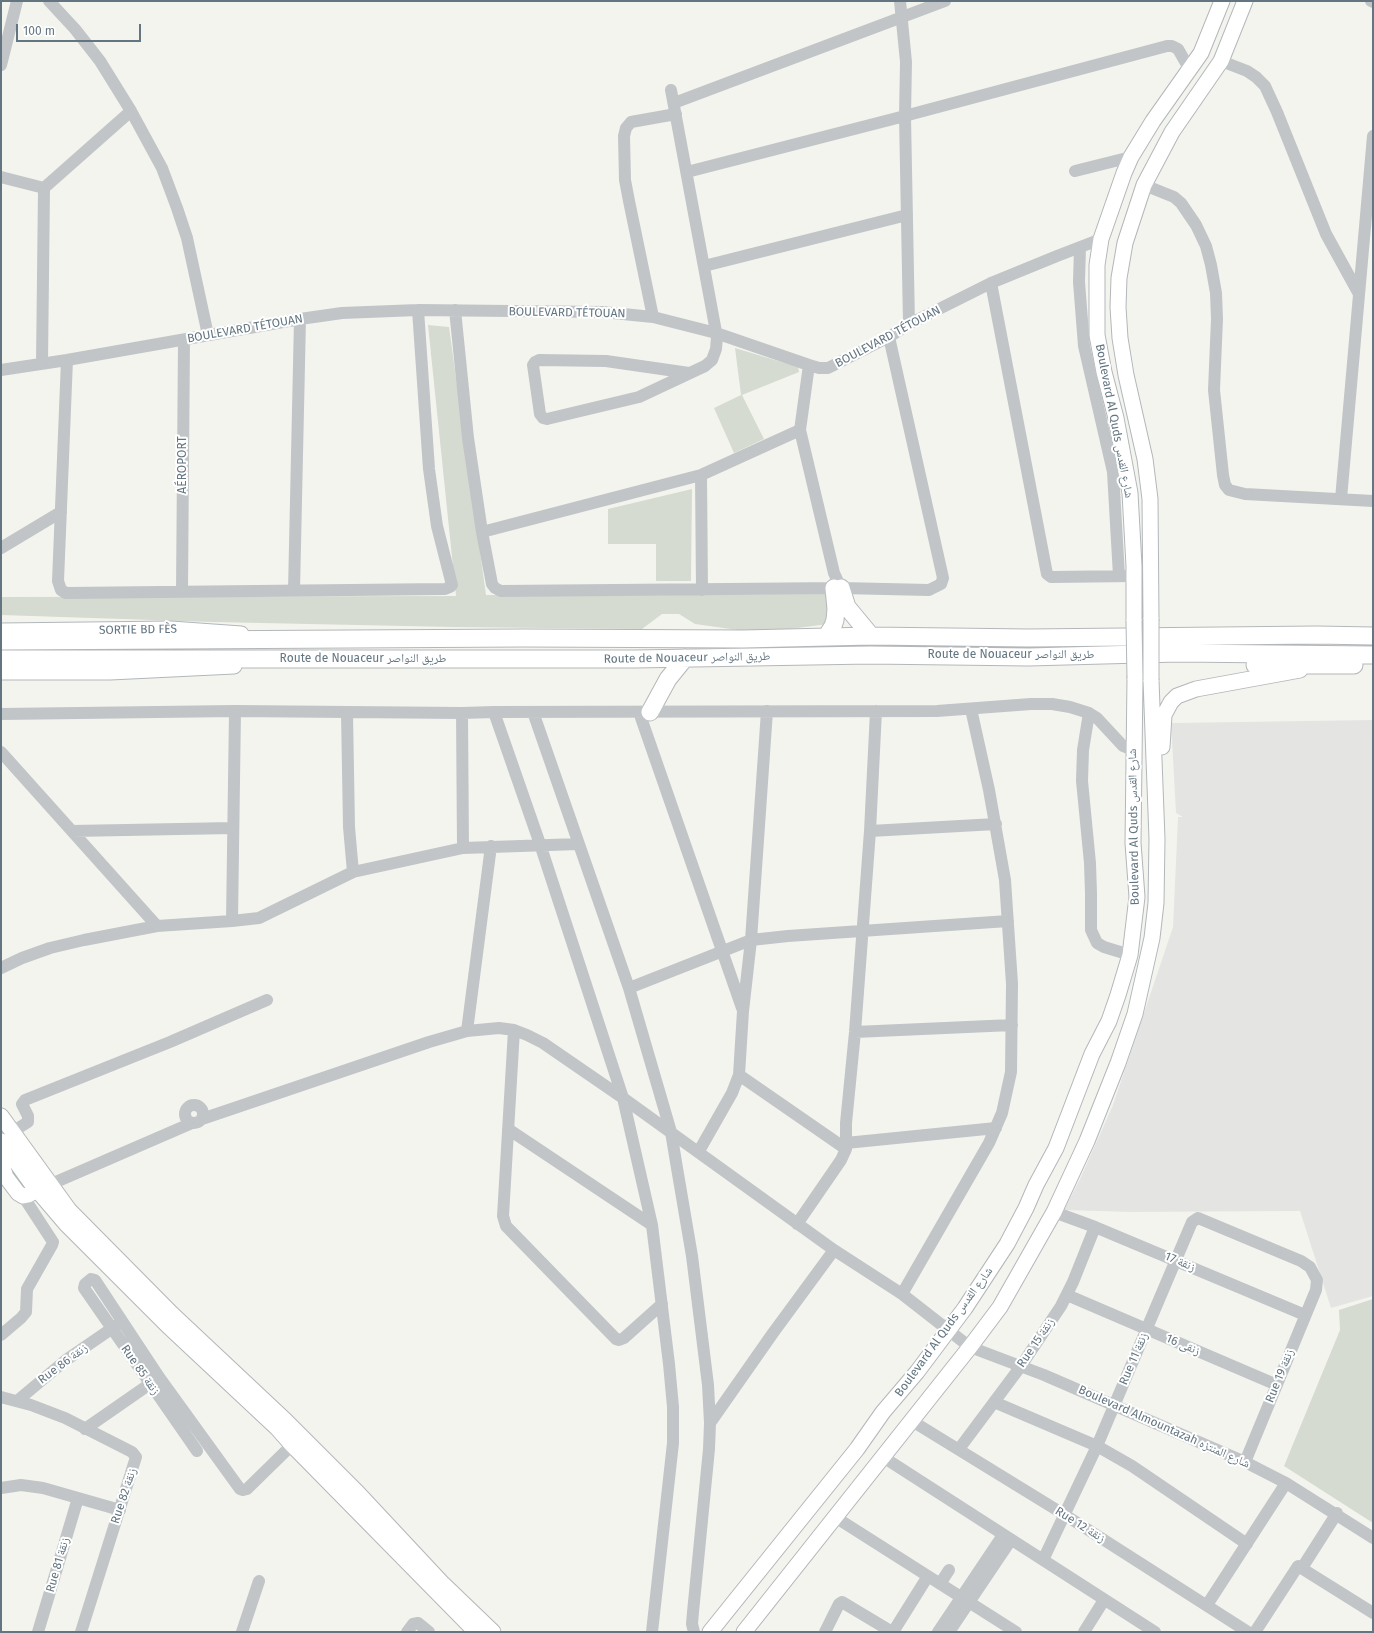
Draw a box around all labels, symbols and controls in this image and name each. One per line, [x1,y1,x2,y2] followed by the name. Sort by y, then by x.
[18,16,143,42] scale bar
[23,24,55,38] text: 100 m
[833,303,943,371] street label: BOULEVARD TÉTOUAN
[508,305,626,321] street label: BOULEVARD TÉTOUAN
[186,312,304,346] street label: BOULEVARD TÉTOUAN
[1092,343,1136,499] street label: Boulevard Al Quds شارع القدس
[176,436,190,494] street label: AÉROPORT
[99,622,177,638] street label: SORTIE BD FÈS
[928,648,1094,662] street label: Route de Nouaceur طريق النواصر
[603,649,771,667] street label: Route de Nouaceur طريق النواصر
[280,652,446,666] street label: Route de Nouaceur طريق النواصر
[1125,748,1143,906] street label: Boulevard Al Quds شارع القدس
[1163,1249,1197,1275] street label: زنقة 17
[892,1264,996,1400] street label: Boulevard Al Quds شارع القدس
[1014,1316,1058,1370] street label: Rue 15 زنقة
[1117,1331,1151,1387] street label: Rue 11 زنقة
[1164,1331,1202,1359] street label: زنقى 16
[35,1341,91,1387] street label: Rue 86 زنقة
[118,1342,162,1398] street label: Rue 85 زنقة
[1263,1347,1297,1405] street label: Rue 19 زنقة
[1076,1383,1252,1471] street label: Boulevard Almountazah شارع المنتزه
[108,1466,140,1526] street label: Rue 82 زنقة
[1052,1504,1108,1546] street label: Rue 12 زنقة
[43,1536,73,1594] street label: Rue 81 زنقة

